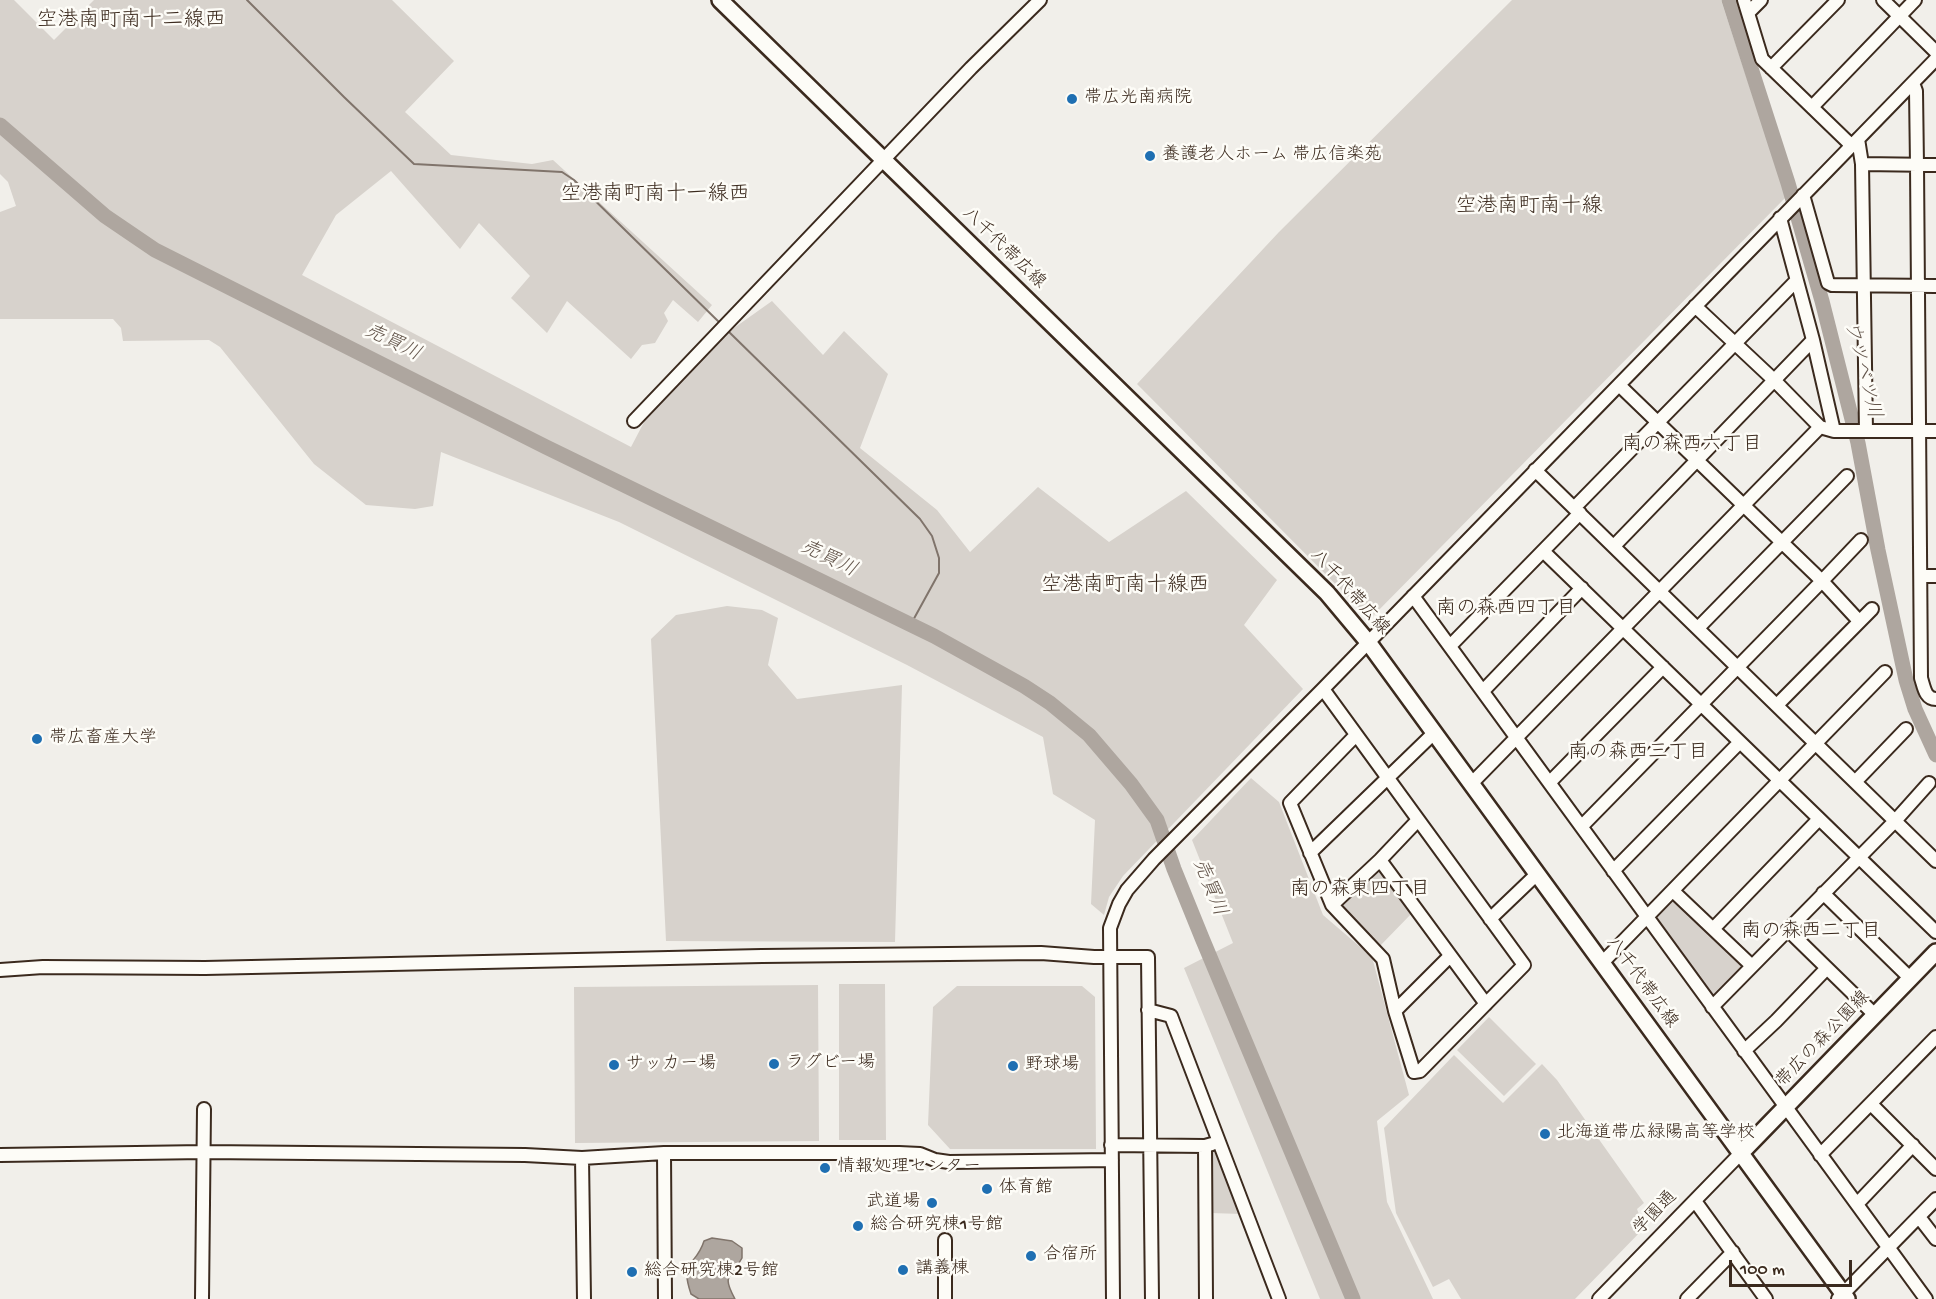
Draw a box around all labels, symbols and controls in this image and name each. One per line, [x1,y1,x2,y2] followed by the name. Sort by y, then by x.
[37,9,225,35] district label: 空港南町南十二線西
[1084,88,1192,110] place label: 帯広光南病院
[1065,92,1079,106] marker: 帯広光南病院
[1162,145,1382,167] place label: 養護老人ホーム 帯広信楽苑
[1143,149,1157,163] marker: 養護老人ホーム 帯広信楽苑
[561,183,749,209] district label: 空港南町南十一線西
[1456,195,1602,221] district label: 空港南町南十線
[957,204,1049,294] street label: 八千代帯広線
[1837,319,1885,421] water label: ウツベツ川
[360,320,424,368] water label: 売買川
[1622,434,1762,458] district label: 南の森西六丁目
[796,536,860,584] water label: 売買川
[1305,546,1393,640] street label: 八千代帯広線
[1041,574,1209,600] district label: 空港南町南十線西
[1436,598,1576,622] district label: 南の森西四丁目
[49,728,157,750] place label: 帯広畜産大学
[30,732,44,746] marker: 帯広畜産大学
[1568,742,1708,766] district label: 南の森西三丁目
[1186,856,1230,920] water label: 売買川
[1290,879,1430,903] district label: 南の森東四丁目
[1741,921,1881,945] district label: 南の森西二丁目
[1601,933,1681,1033] street label: 八千代帯広線
[1772,987,1876,1093] street label: 帯広の森公園線
[786,1053,875,1075] place label: ラグビー場
[626,1054,716,1076] place label: サッカー場
[1025,1055,1079,1077] place label: 野球場
[767,1057,781,1071] marker: ラグビー場
[607,1058,621,1072] marker: サッカー場
[1006,1059,1020,1073] marker: 野球場
[1557,1123,1755,1145] place label: 北海道帯広緑陽高等学校
[1538,1127,1552,1141] marker: 北海道帯広緑陽高等学校
[837,1157,981,1179] place label: 情報処理センター
[818,1161,832,1175] marker: 情報処理センター
[999,1178,1053,1200] place label: 体育館
[980,1182,994,1196] marker: 体育館
[1629,1187,1683,1241] street label: 学園通
[866,1192,920,1214] place label: 武道場
[925,1196,939,1210] marker: 武道場
[870,1215,1003,1237] place label: 総合研究棟1号館
[851,1219,865,1233] marker: 総合研究棟1号館
[1043,1245,1097,1267] place label: 合宿所
[1732,1248,1855,1286] scale bar
[1024,1249,1038,1263] marker: 合宿所
[915,1259,969,1281] place label: 講義棟
[1740,1260,1785,1281] text: 100 m
[644,1261,779,1283] place label: 総合研究棟2号館
[896,1263,910,1277] marker: 講義棟
[625,1265,639,1279] marker: 総合研究棟2号館

